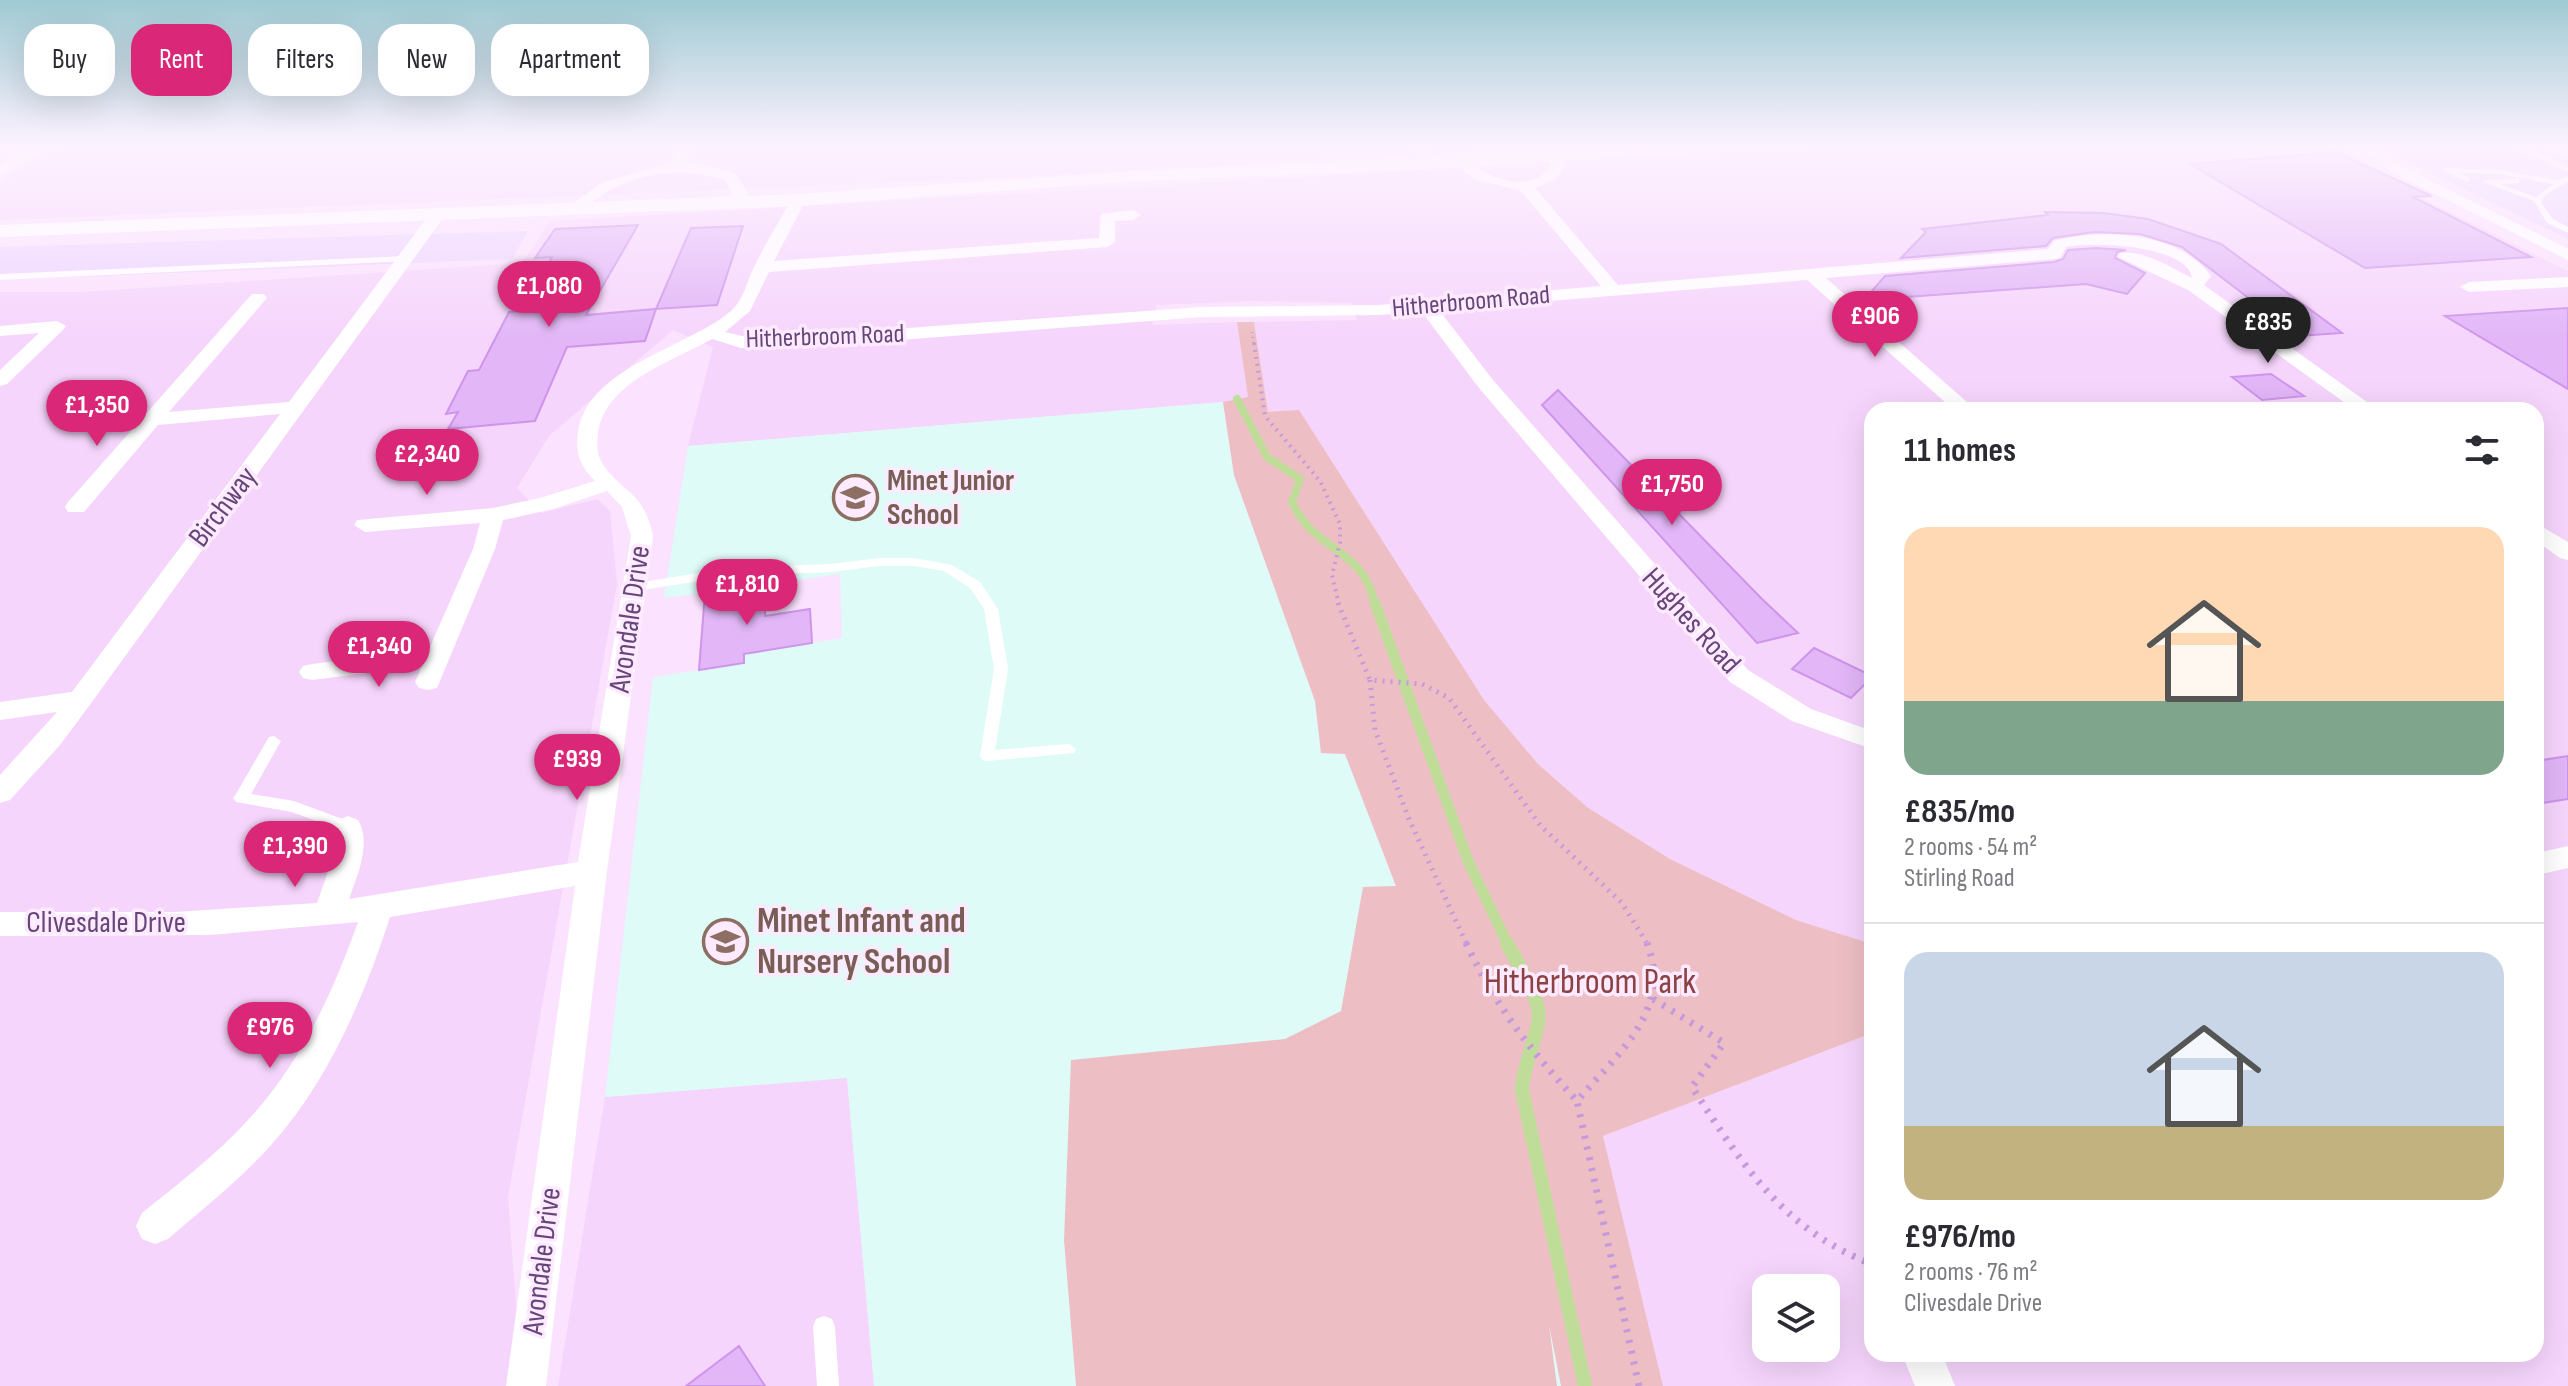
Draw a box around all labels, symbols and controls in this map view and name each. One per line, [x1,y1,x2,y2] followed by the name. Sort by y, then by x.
[24,24,115,96] chip: Buy
[131,24,232,96] chip: Rent
[248,24,362,96] chip: Filters
[378,24,475,96] chip: New
[491,24,649,96] chip: Apartment
[484,261,614,329] pin: £1,080
[516,271,582,302] text: £1,080
[1391,280,1551,324] street label: Hitherbroom Road
[1828,291,1922,359] pin: £906
[2221,297,2315,365] pin: £835
[1850,301,1900,332] text: £906
[2244,307,2292,338] text: £835
[745,319,905,355] street label: Hitherbroom Road
[32,380,162,448] pin: £1,350
[64,390,130,421] text: £1,350
[2460,428,2504,472] icon: filters
[362,429,492,497] pin: £2,340
[1904,430,2016,471] text: 11 homes
[394,439,460,470] text: £2,340
[181,459,265,554] street label: Birchway
[1607,459,1737,527] pin: £1,750
[887,463,1014,533] place label: Minet Junior School
[1640,469,1704,500] text: £1,750
[832,474,880,522] school or university icon: Minet Junior School
[602,543,658,696] street label: Avondale Drive
[682,559,812,627] pin: £1,810
[1634,561,1748,681] street label: Hughes Road
[714,569,780,600] text: £1,810
[2132,579,2276,723] icon: home
[314,621,444,689] pin: £1,340
[346,631,412,662] text: £1,340
[530,734,624,802] pin: £939
[552,744,602,775] text: £939
[1904,791,2015,832] text: £835/mo
[230,821,360,889] pin: £1,390
[262,831,328,862] text: £1,390
[1904,832,2037,863] text: 2 rooms · 54 m²
[1904,863,2015,894] text: Stirling Road
[757,900,966,984] place label: Minet Infant and Nursery School
[26,905,186,941] street label: Clivesdale Drive
[702,918,750,966] school or university icon: Minet Infant and Nursery School
[1484,961,1696,1004] park label: Hitherbroom Park
[223,1002,317,1070] pin: £976
[2132,1004,2276,1148] icon: home
[245,1012,295,1043] text: £976
[515,1185,569,1338] street label: Avondale Drive
[1904,1216,2016,1257] text: £976/mo
[1904,1257,2038,1288] text: 2 rooms · 76 m²
[1752,1274,1840,1362] map controls
[1752,1274,1840,1362] button: layers
[1904,1288,2042,1319] text: Clivesdale Drive

